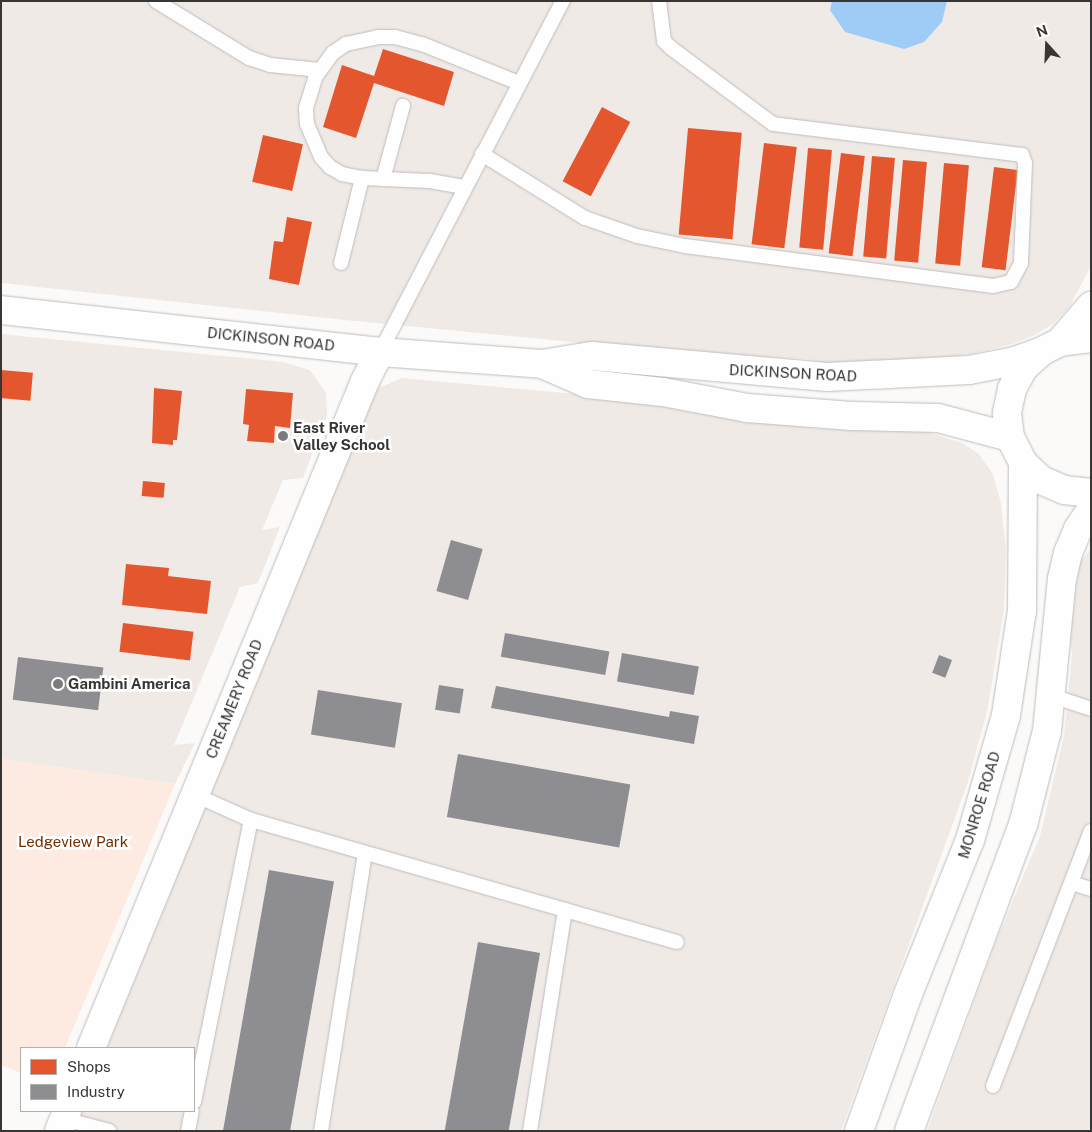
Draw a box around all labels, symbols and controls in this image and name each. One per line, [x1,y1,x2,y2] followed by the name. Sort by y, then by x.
[1022,20,1072,70] north arrow
[1034,22,1050,40] text: N
[206,323,336,355] street label: DICKINSON ROAD
[729,361,857,385] street label: DICKINSON ROAD
[293,418,390,453] place label: East River Valley School
[277,430,289,442] marker: East River Valley School
[202,637,266,761] street label: CREAMERY ROAD
[68,675,191,693] place label: Gambini America
[52,678,64,690] marker: Gambini America
[954,749,1004,861] street label: MONROE ROAD
[18,833,128,851] park label: Ledgeview Park
[20,1047,195,1112] legend
[67,1058,111,1075] text: Shops
[67,1083,125,1100] text: Industry

